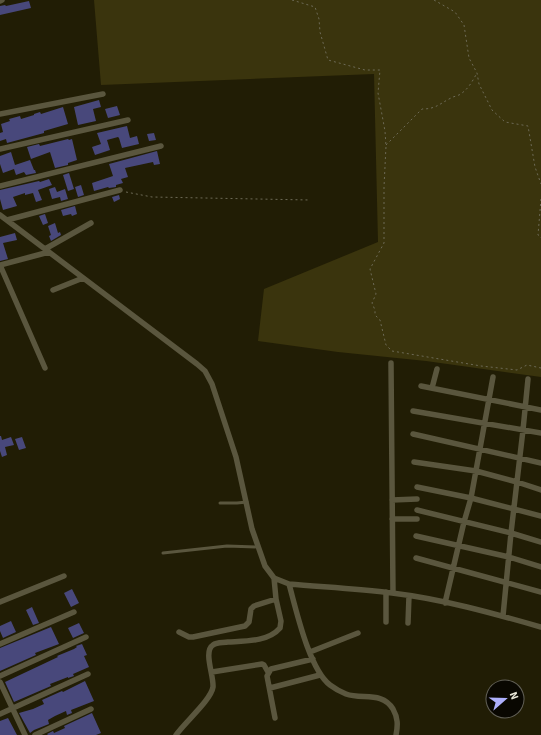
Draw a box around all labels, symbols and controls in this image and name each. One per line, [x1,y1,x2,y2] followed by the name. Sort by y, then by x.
[485,679,525,719] north arrow
[506,690,522,702] text: N

